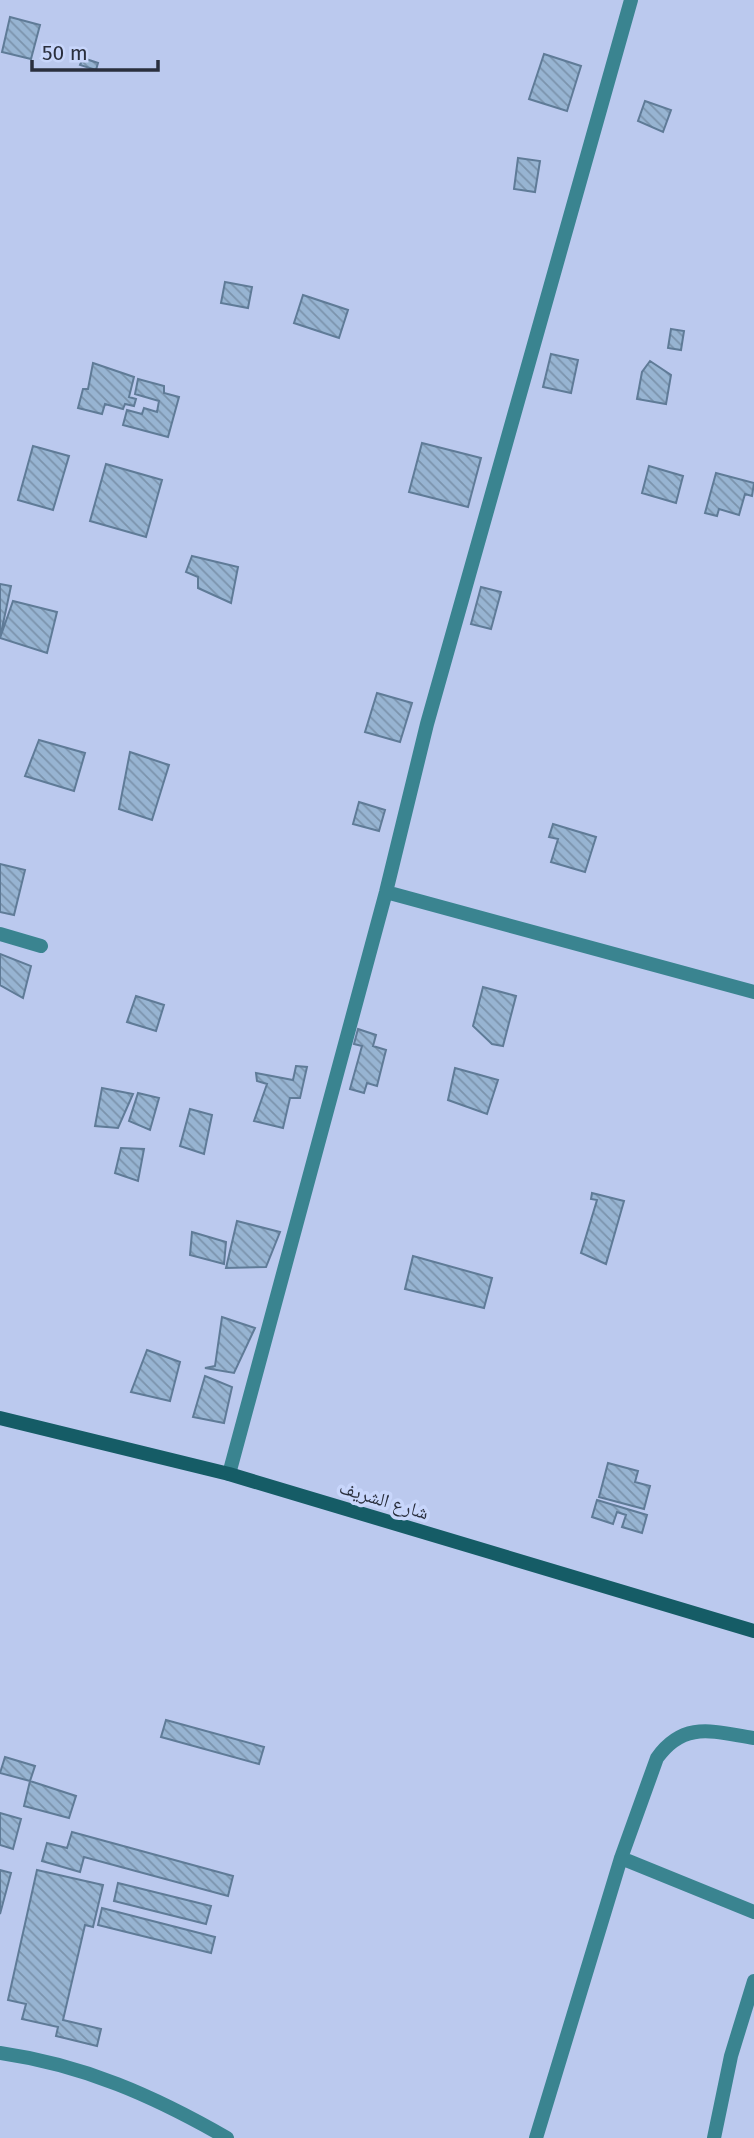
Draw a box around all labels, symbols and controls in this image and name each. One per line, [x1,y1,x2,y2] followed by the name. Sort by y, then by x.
[32,28,158,72] scale bar
[42,40,88,66] text: 50 m
[337,1476,431,1524] street label: شارع الشريف

